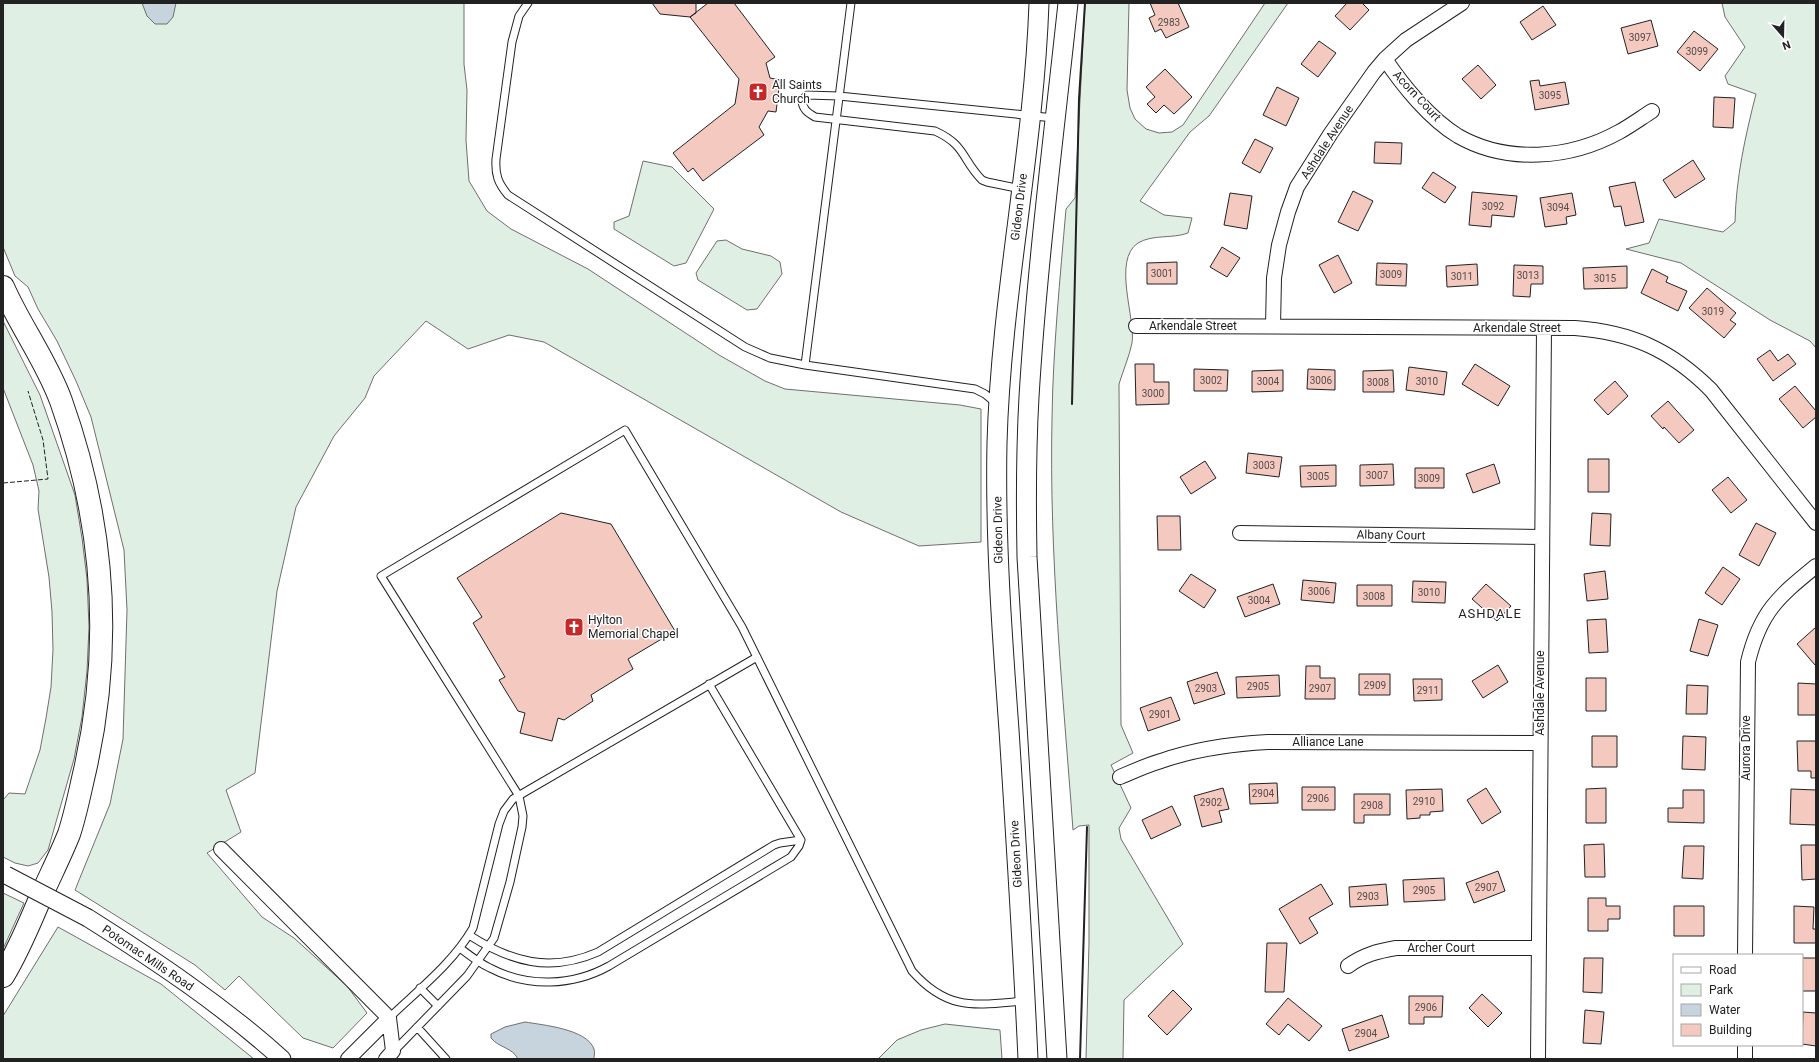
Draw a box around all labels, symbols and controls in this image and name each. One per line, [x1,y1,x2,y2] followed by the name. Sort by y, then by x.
[1763,16,1803,56] north arrow
[1158,17,1180,28] house number: 2983
[1629,32,1652,43] house number: 3097
[1780,37,1792,52] text: N
[1686,46,1708,57] house number: 3099
[1390,68,1444,124] street label: Acorn Court
[772,78,822,106] place label: All Saints Church
[747,81,769,103] church icon: All Saints Church
[1539,90,1562,101] house number: 3095
[1298,102,1356,182] street label: Ashdale Avenue
[1008,173,1030,241] street label: Gideon Drive
[1482,201,1505,212] house number: 3092
[1547,202,1570,213] house number: 3094
[1151,268,1173,279] house number: 3001
[1380,269,1402,280] house number: 3009
[1517,270,1539,281] house number: 3013
[1451,271,1473,282] house number: 3011
[1594,273,1617,284] house number: 3015
[1702,306,1724,317] house number: 3019
[1149,319,1237,333] street label: Arkendale Street
[1473,321,1561,335] street label: Arkendale Street
[1200,375,1223,386] house number: 3002
[1310,375,1333,386] house number: 3006
[1257,376,1280,387] house number: 3004
[1416,376,1439,387] house number: 3010
[1367,377,1390,388] house number: 3008
[1142,388,1165,399] house number: 3000
[1253,460,1275,471] house number: 3003
[1366,470,1389,481] house number: 3007
[1307,471,1330,482] house number: 3005
[1418,473,1440,484] house number: 3009
[990,496,1006,564] street label: Gideon Drive
[1356,527,1426,543] street label: Albany Court
[1308,586,1331,597] house number: 3006
[1418,587,1441,598] house number: 3010
[1363,591,1386,602] house number: 3008
[1248,595,1271,606] house number: 3004
[1458,606,1522,621] district label: ASHDALE
[588,613,679,641] place label: Hylton Memorial Chapel
[563,616,585,638] church icon: Hylton Memorial Chapel
[1533,650,1547,736] street label: Ashdale Avenue
[1364,680,1386,691] house number: 2909
[1247,681,1270,692] house number: 2905
[1195,683,1217,694] house number: 2903
[1309,683,1332,694] house number: 2907
[1417,685,1439,696] house number: 2911
[1149,709,1171,720] house number: 2901
[1739,715,1753,781] street label: Aurora Drive
[1292,735,1364,749] street label: Alliance Lane
[1252,788,1275,799] house number: 2904
[1307,793,1330,804] house number: 2906
[1413,796,1436,807] house number: 2910
[1200,797,1223,808] house number: 2902
[1361,800,1384,811] house number: 2908
[1007,820,1025,888] street label: Gideon Drive
[1475,882,1498,893] house number: 2907
[1413,885,1436,896] house number: 2905
[1357,891,1379,902] house number: 2903
[100,922,196,994] street label: Potomac Mills Road
[1407,941,1475,955] street label: Archer Court
[1673,954,1803,1046] legend
[1709,963,1737,977] text: Road
[1709,983,1734,997] text: Park
[1415,1002,1438,1013] house number: 2906
[1709,1003,1740,1017] text: Water
[1709,1023,1752,1037] text: Building
[1355,1028,1378,1039] house number: 2904

